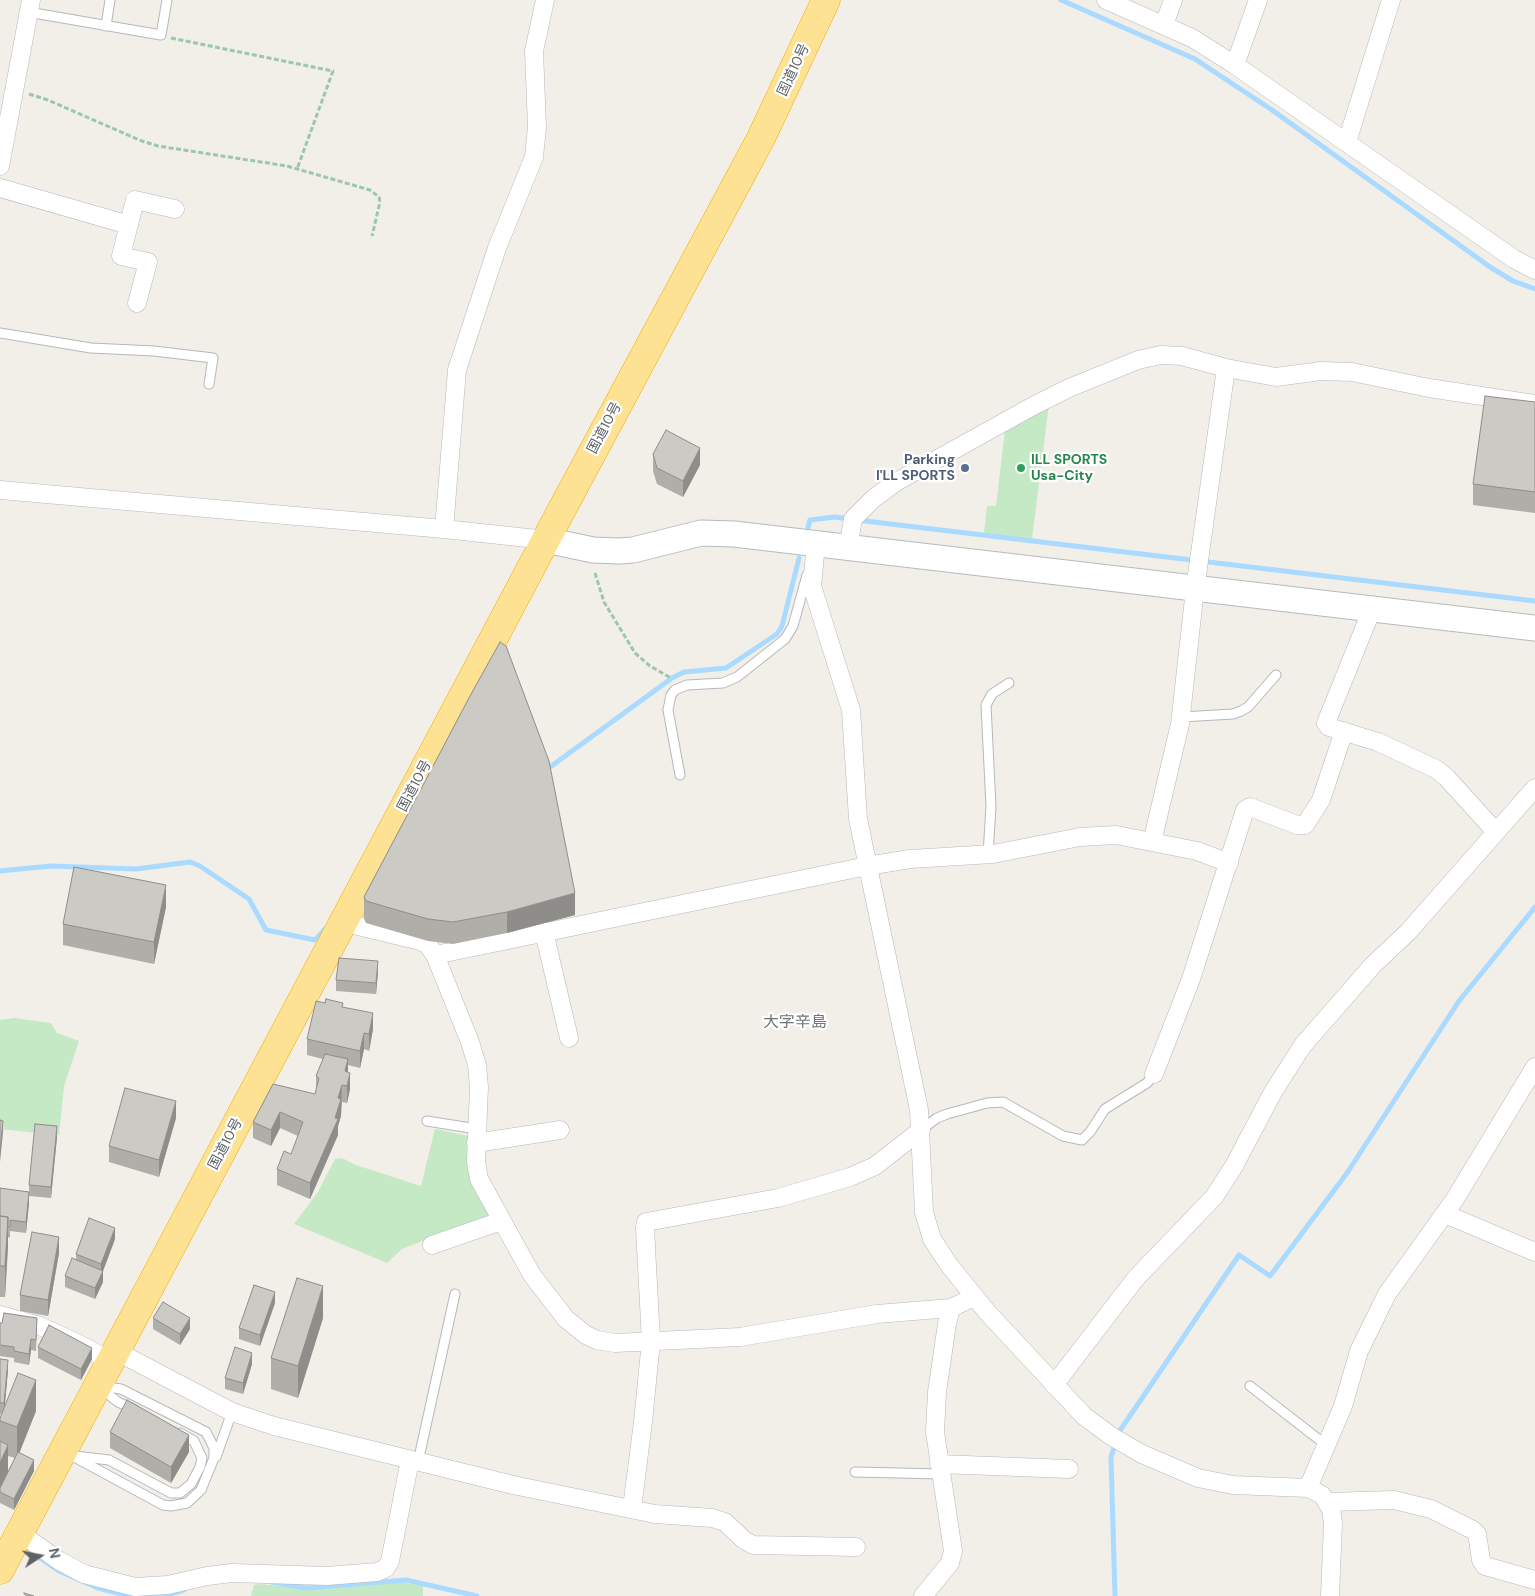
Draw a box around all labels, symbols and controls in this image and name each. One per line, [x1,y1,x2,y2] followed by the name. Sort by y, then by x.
[775,41,813,99] street label: 国道10号
[584,399,626,457] street label: 国道10号
[876,452,955,484] place label: Parking I'LL SPORTS
[1031,452,1107,484] place label: ILL SPORTS Usa-City
[959,462,971,474] marker: Parking I'LL SPORTS
[1015,462,1027,474] marker: ILL SPORTS Usa-City
[394,757,436,815] street label: 国道10号
[763,1013,827,1033] district label: 大字辛島
[205,1115,247,1173] street label: 国道10号
[15,1531,65,1581] north arrow
[45,1546,65,1560] text: N

